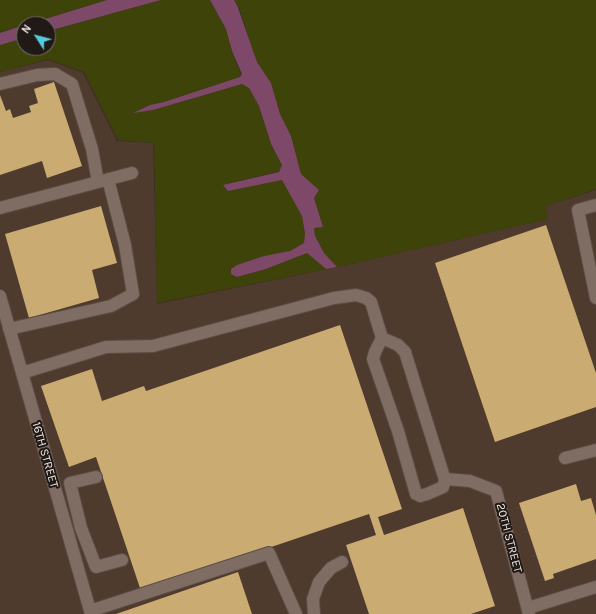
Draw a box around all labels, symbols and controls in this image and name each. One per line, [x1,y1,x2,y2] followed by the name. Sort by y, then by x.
[16,16,56,56] north arrow
[19,22,34,36] text: N
[29,420,61,490] street label: 16TH STREET
[493,502,525,574] street label: 20TH STREET

